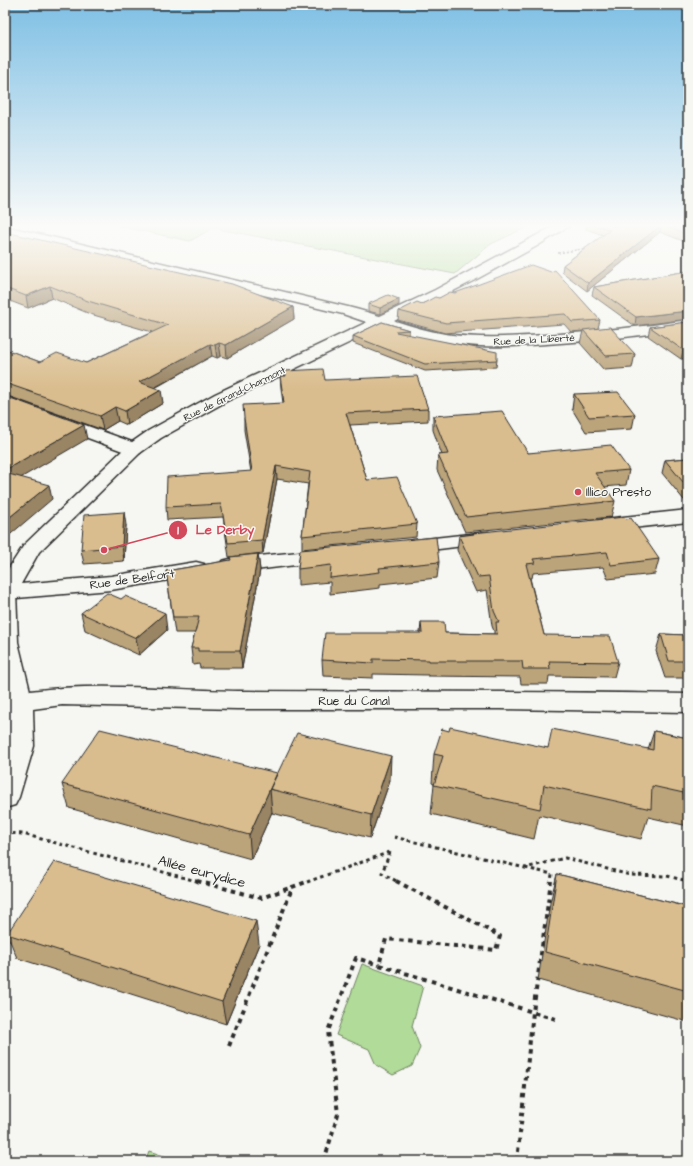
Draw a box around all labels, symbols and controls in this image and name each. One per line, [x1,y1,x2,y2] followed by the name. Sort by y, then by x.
[493,331,576,349] street label: Rue de la Liberté
[181,363,288,425] street label: Rue de Grand-Charmont
[586,484,651,501] place label: Illico Presto
[573,487,583,497] marker: Illico Presto
[168,517,262,542] callout: Le Derby
[196,521,255,540] text: Le Derby
[177,522,179,539] text: 1
[88,565,176,594] street label: Rue de Belfort
[318,693,390,710] street label: Rue du Canal
[156,851,248,893] street label: Allée eurydice

